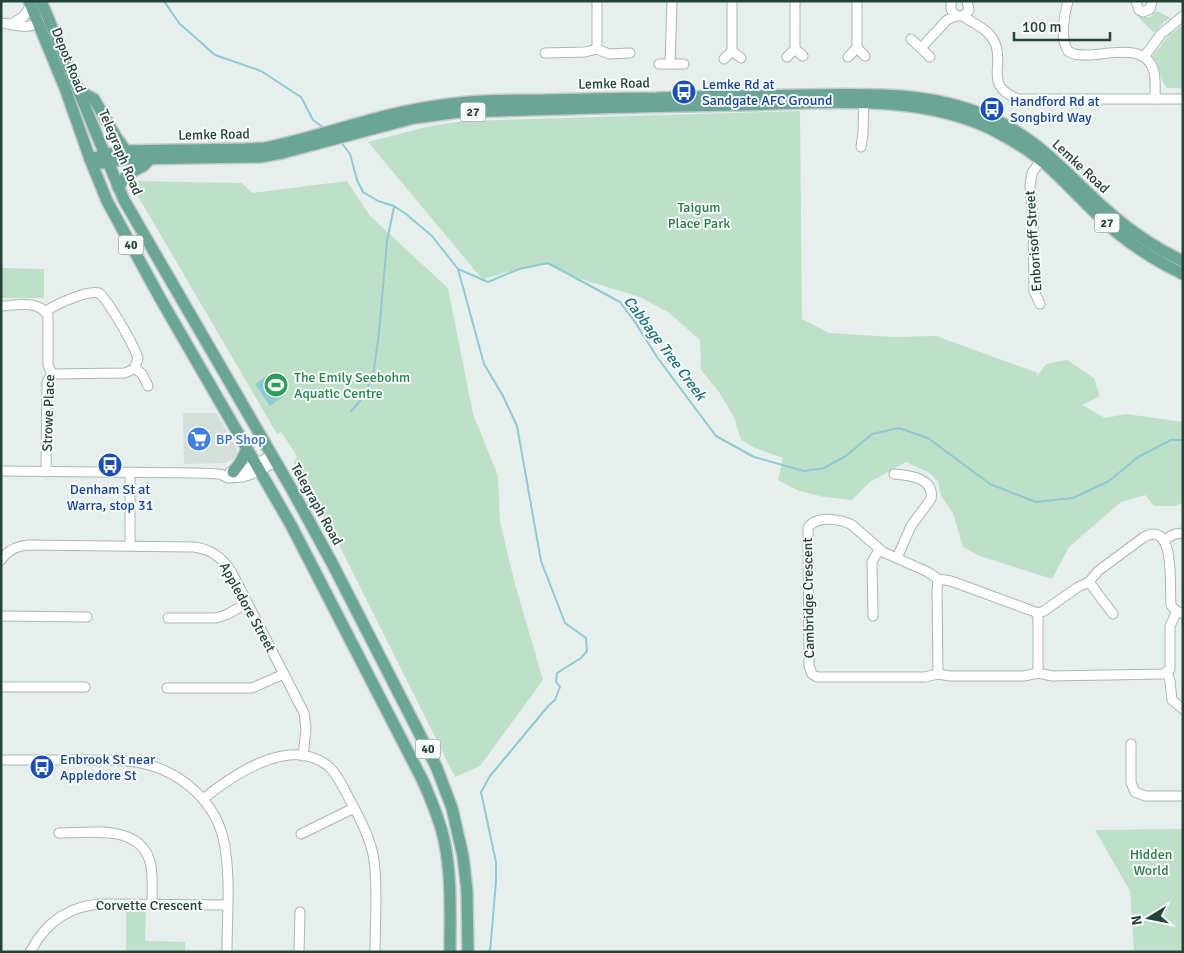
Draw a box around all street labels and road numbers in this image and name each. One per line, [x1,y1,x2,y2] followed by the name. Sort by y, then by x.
[48,25,89,95] street label: Depot Road
[578,74,650,93] street label: Lemke Road
[460,102,486,121] road number: 27
[95,107,146,198] street label: Telegraph Road
[178,125,250,144] street label: Lemke Road
[1049,136,1113,197] street label: Lemke Road
[1021,190,1046,292] street label: Enborisoff Street
[1094,214,1120,232] road number: 27
[118,236,144,254] road number: 40
[39,374,58,452] street label: Strowe Place
[287,460,346,548] street label: Telegraph Road
[799,537,818,658] street label: Cambridge Crescent
[216,559,279,655] street label: Appledore Street
[416,740,440,759] road number: 40
[96,897,202,914] street label: Corvette Crescent

